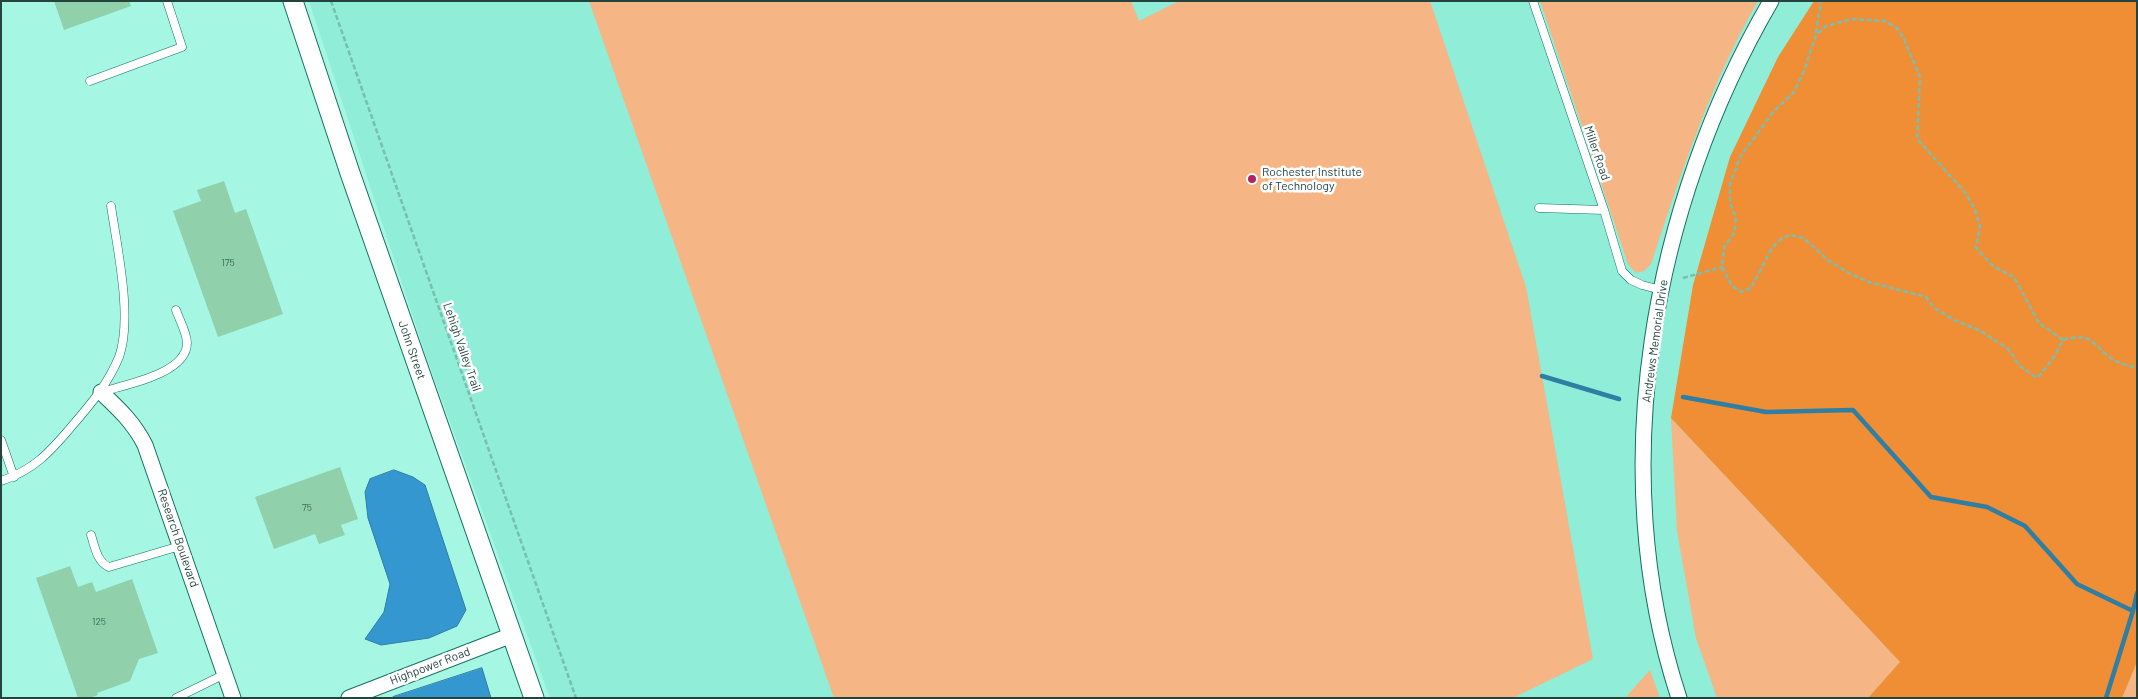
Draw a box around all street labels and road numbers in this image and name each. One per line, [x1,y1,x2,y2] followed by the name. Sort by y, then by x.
[1581,124,1613,182] street label: Miller Road
[1639,279,1671,403] street label: Andrews Memorial Drive
[440,301,484,393] street label: Lehigh Valley Trail
[395,319,429,381] street label: John Street
[154,487,202,589] street label: Research Boulevard
[388,644,472,688] street label: Highpower Road

